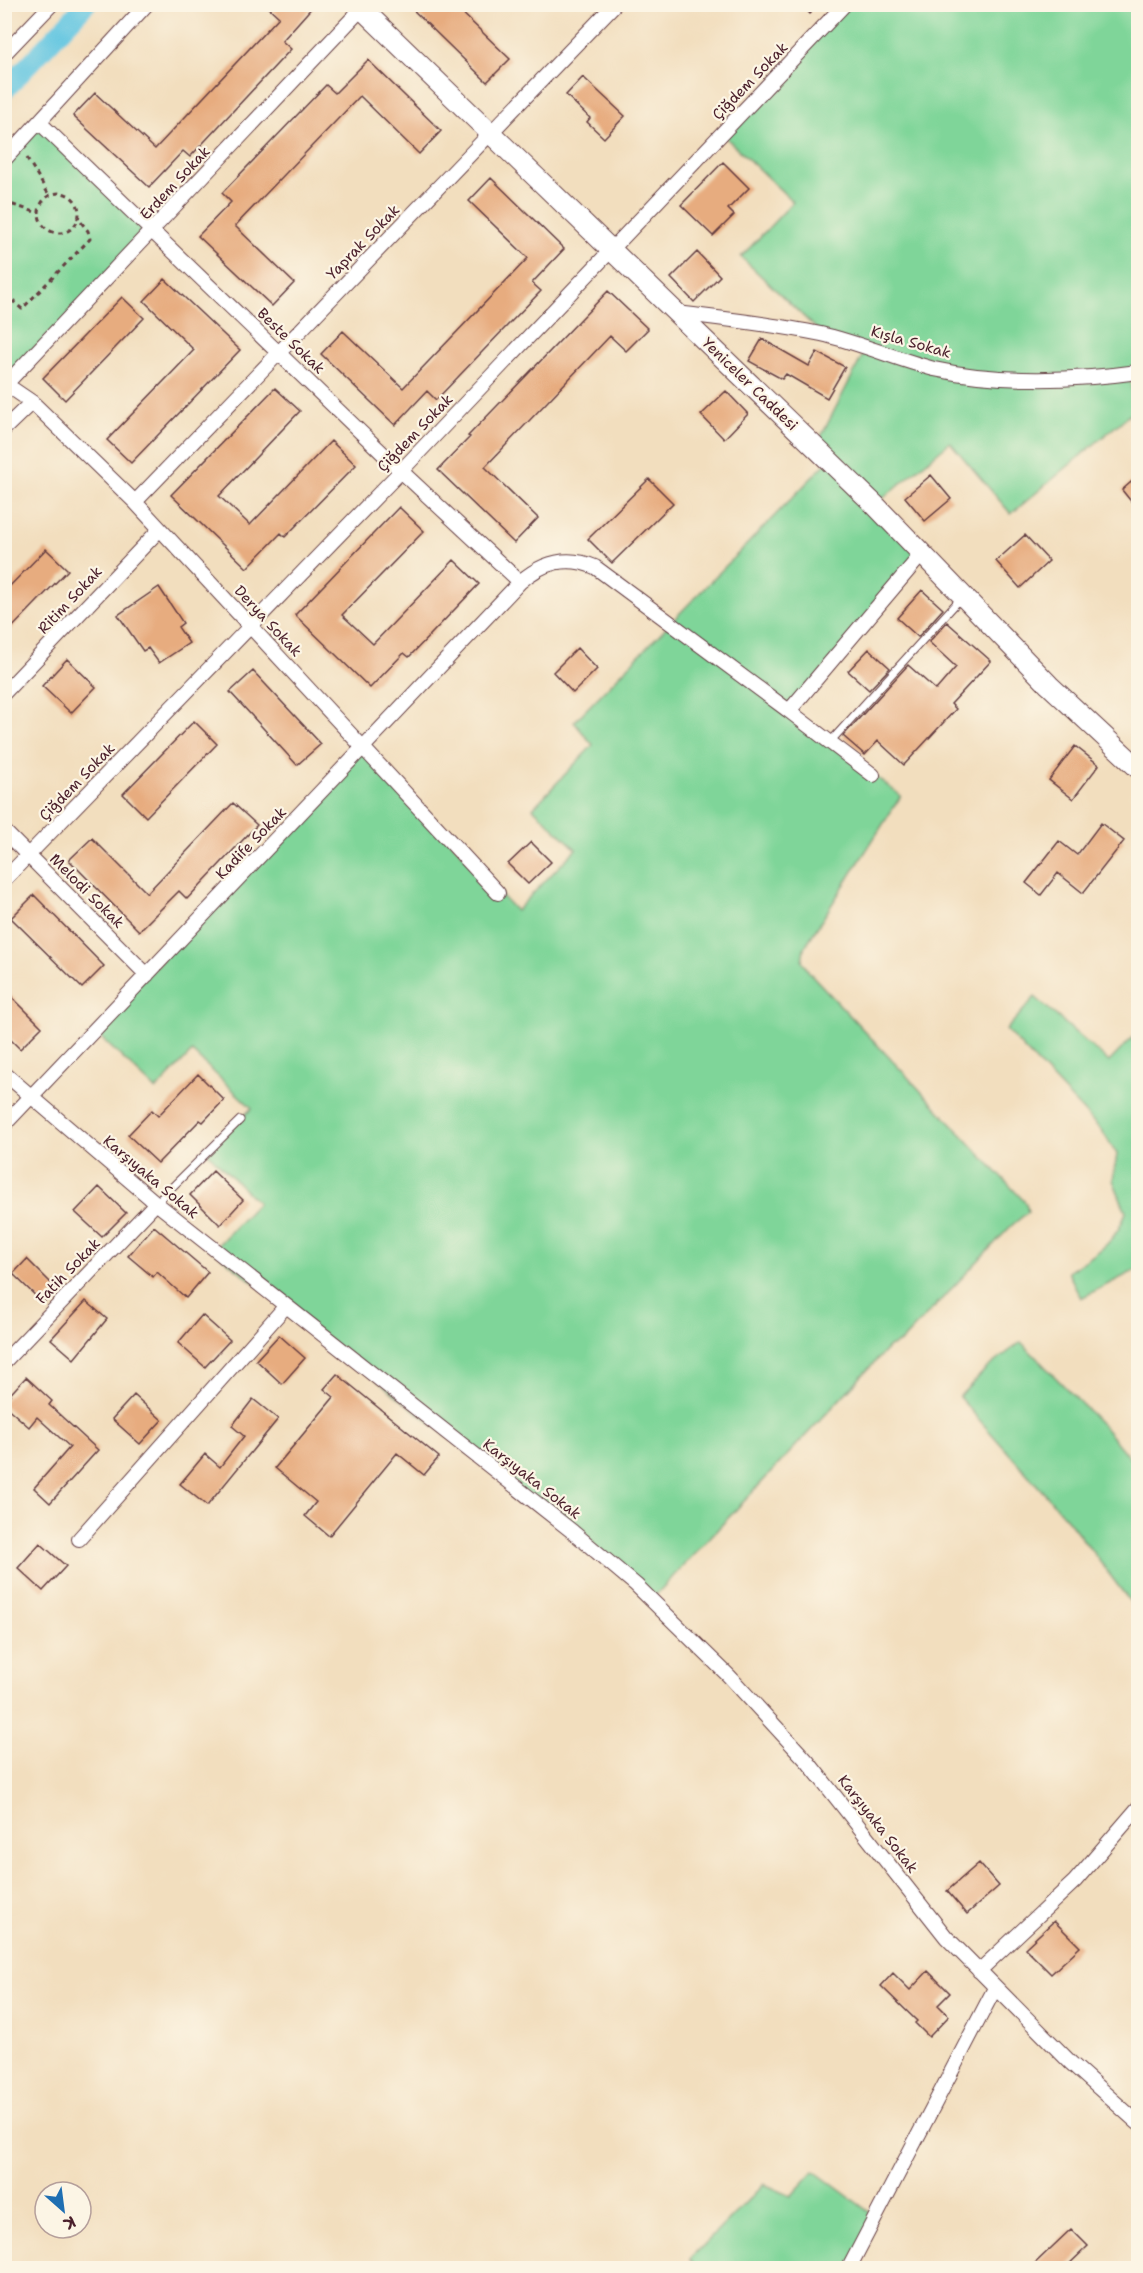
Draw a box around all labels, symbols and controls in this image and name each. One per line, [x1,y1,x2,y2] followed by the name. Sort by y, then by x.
[708,38,792,124] street label: Çiğdem Sokak
[136,142,214,224] street label: Erdem Sokak
[322,200,404,284] street label: Yaprak Sokak
[253,304,329,378] street label: Beste Sokak
[869,321,953,363] street label: Kışla Sokak
[698,333,802,435] street label: Yeniceler Caddesi
[373,390,457,476] street label: Çiğdem Sokak
[33,562,107,638] street label: Ritim Sokak
[230,581,306,661] street label: Derya Sokak
[35,739,119,825] street label: Çiğdem Sokak
[211,802,291,884] street label: Kadife Sokak
[45,849,129,933] street label: Melodi Sokak
[99,1131,203,1223] street label: Karşıyaka Sokak
[31,1234,105,1308] street label: Fatih Sokak
[479,1434,585,1524] street label: Karşıyaka Sokak
[833,1771,923,1877] street label: Karşıyaka Sokak
[33,2180,93,2240] north arrow
[60,2211,80,2235] text: K

